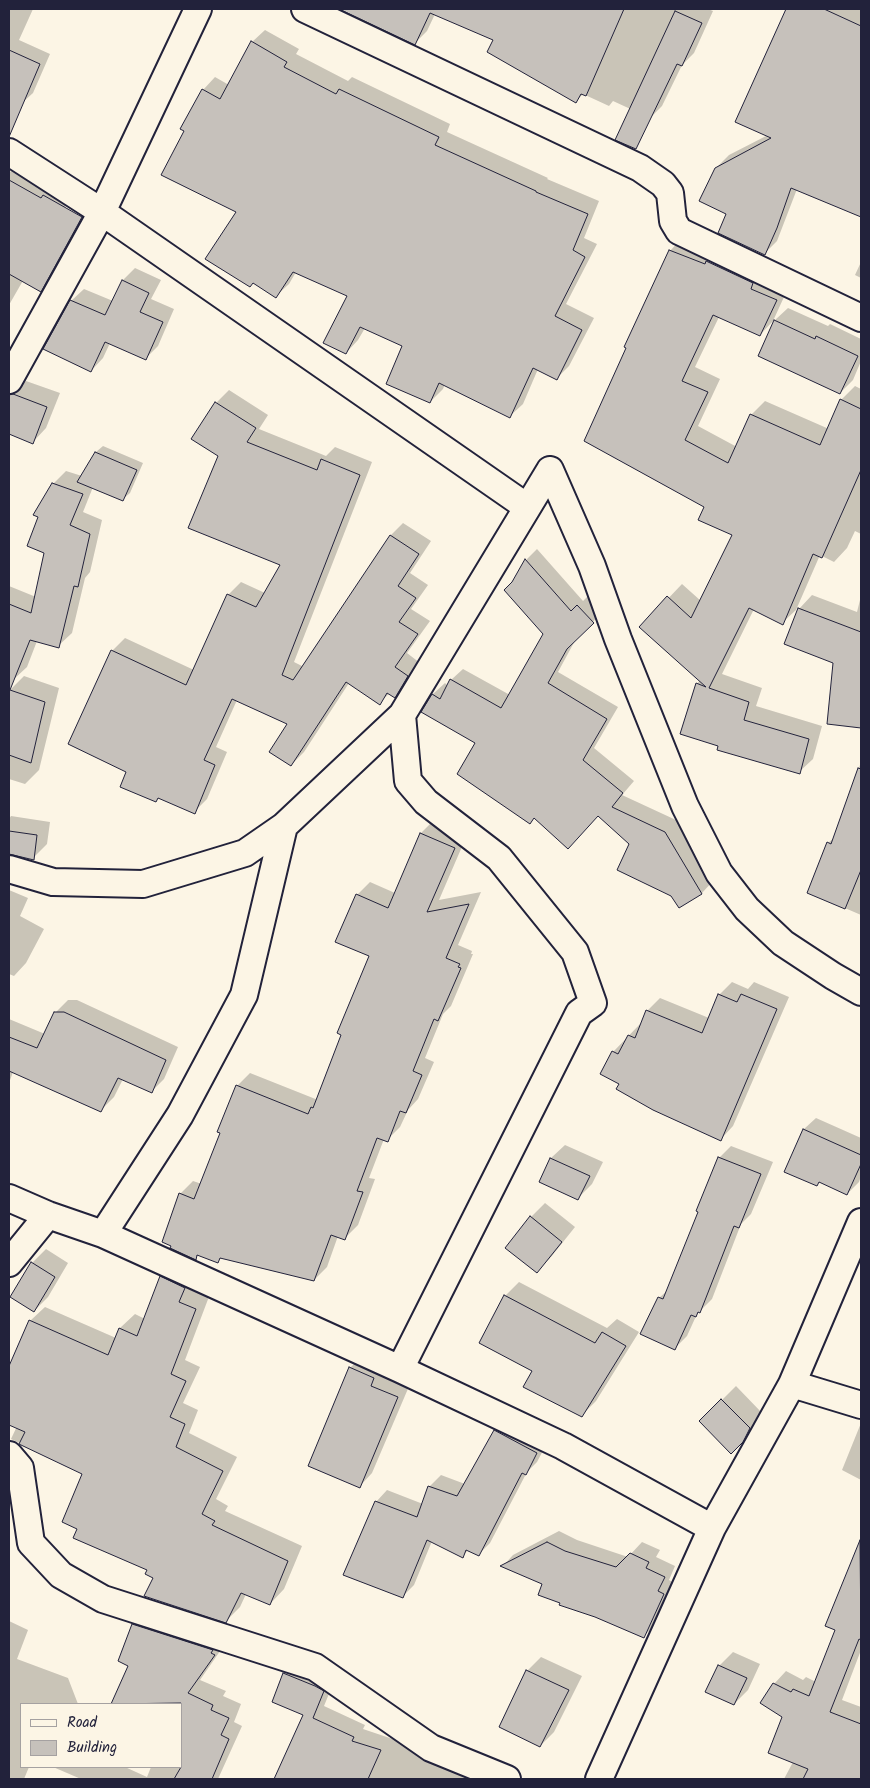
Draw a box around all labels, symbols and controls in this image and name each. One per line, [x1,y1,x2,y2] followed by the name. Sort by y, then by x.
[20,1703,182,1768] legend
[67,1711,97,1735] text: Road
[67,1736,117,1760] text: Building

